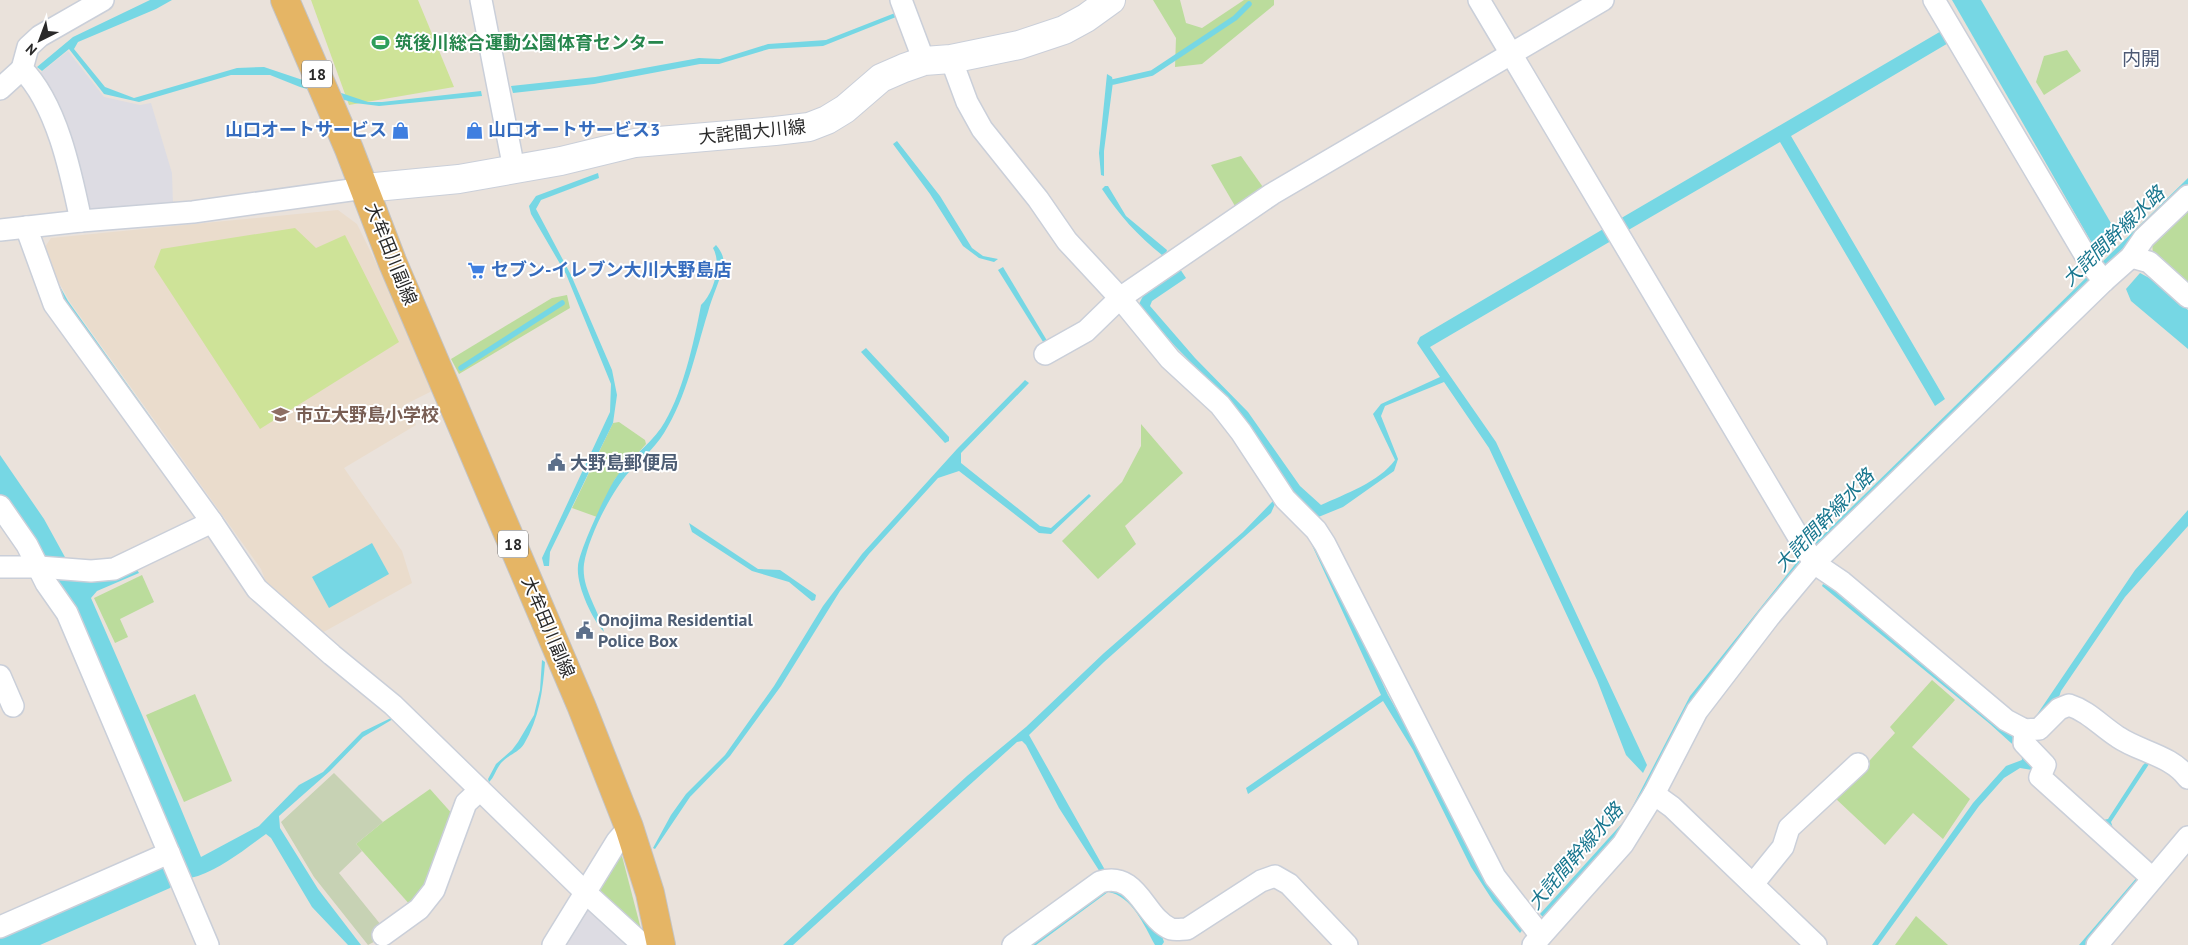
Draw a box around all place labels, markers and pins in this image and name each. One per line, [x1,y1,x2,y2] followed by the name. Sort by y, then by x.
[395,31,665,54] place label: 筑後川総合運動公園体育センター
[371,33,391,53] sports icon: 筑後川総合運動公園体育センター
[225,118,387,141] place label: 山口オートサービス
[488,118,660,141] place label: 山口オートサービス3
[391,120,411,140] shop icon: 山口オートサービス
[464,120,484,140] shop icon: 山口オートサービス3
[491,258,731,281] place label: セブン-イレブン大川大野島店
[467,260,487,280] supermarket icon: セブン-イレブン大川大野島店
[295,403,439,426] place label: 市立大野島小学校
[271,405,291,425] school or university icon: 市立大野島小学校
[570,451,678,474] place label: 大野島郵便局
[546,453,566,473] public building icon: 大野島郵便局
[598,608,753,652] place label: Onojima Residential Police Box
[574,620,594,640] public building icon: Onojima Residential Police Box

